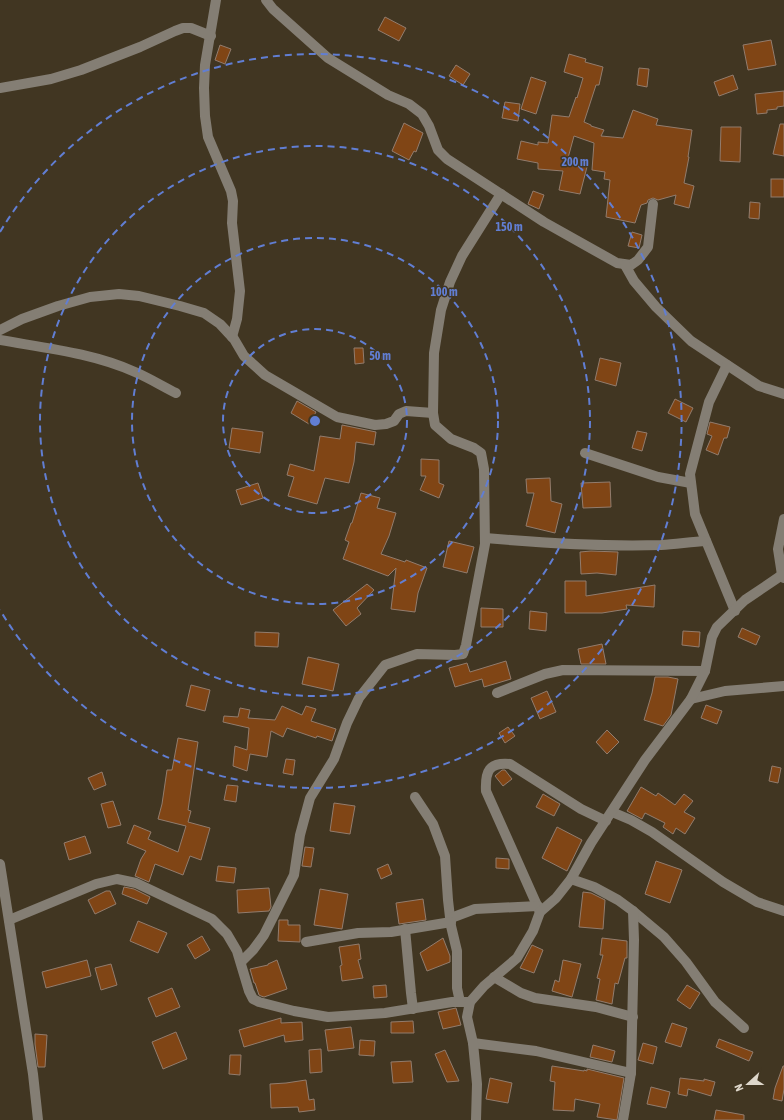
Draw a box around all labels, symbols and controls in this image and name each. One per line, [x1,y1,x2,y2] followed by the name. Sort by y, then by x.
[561,155,589,169] text: 200 m
[495,220,523,234] text: 150 m
[430,285,458,299] text: 100 m
[369,349,391,363] text: 50 m
[308,414,322,428] centre of rings
[728,1064,768,1104] north arrow
[732,1082,746,1093] text: N

